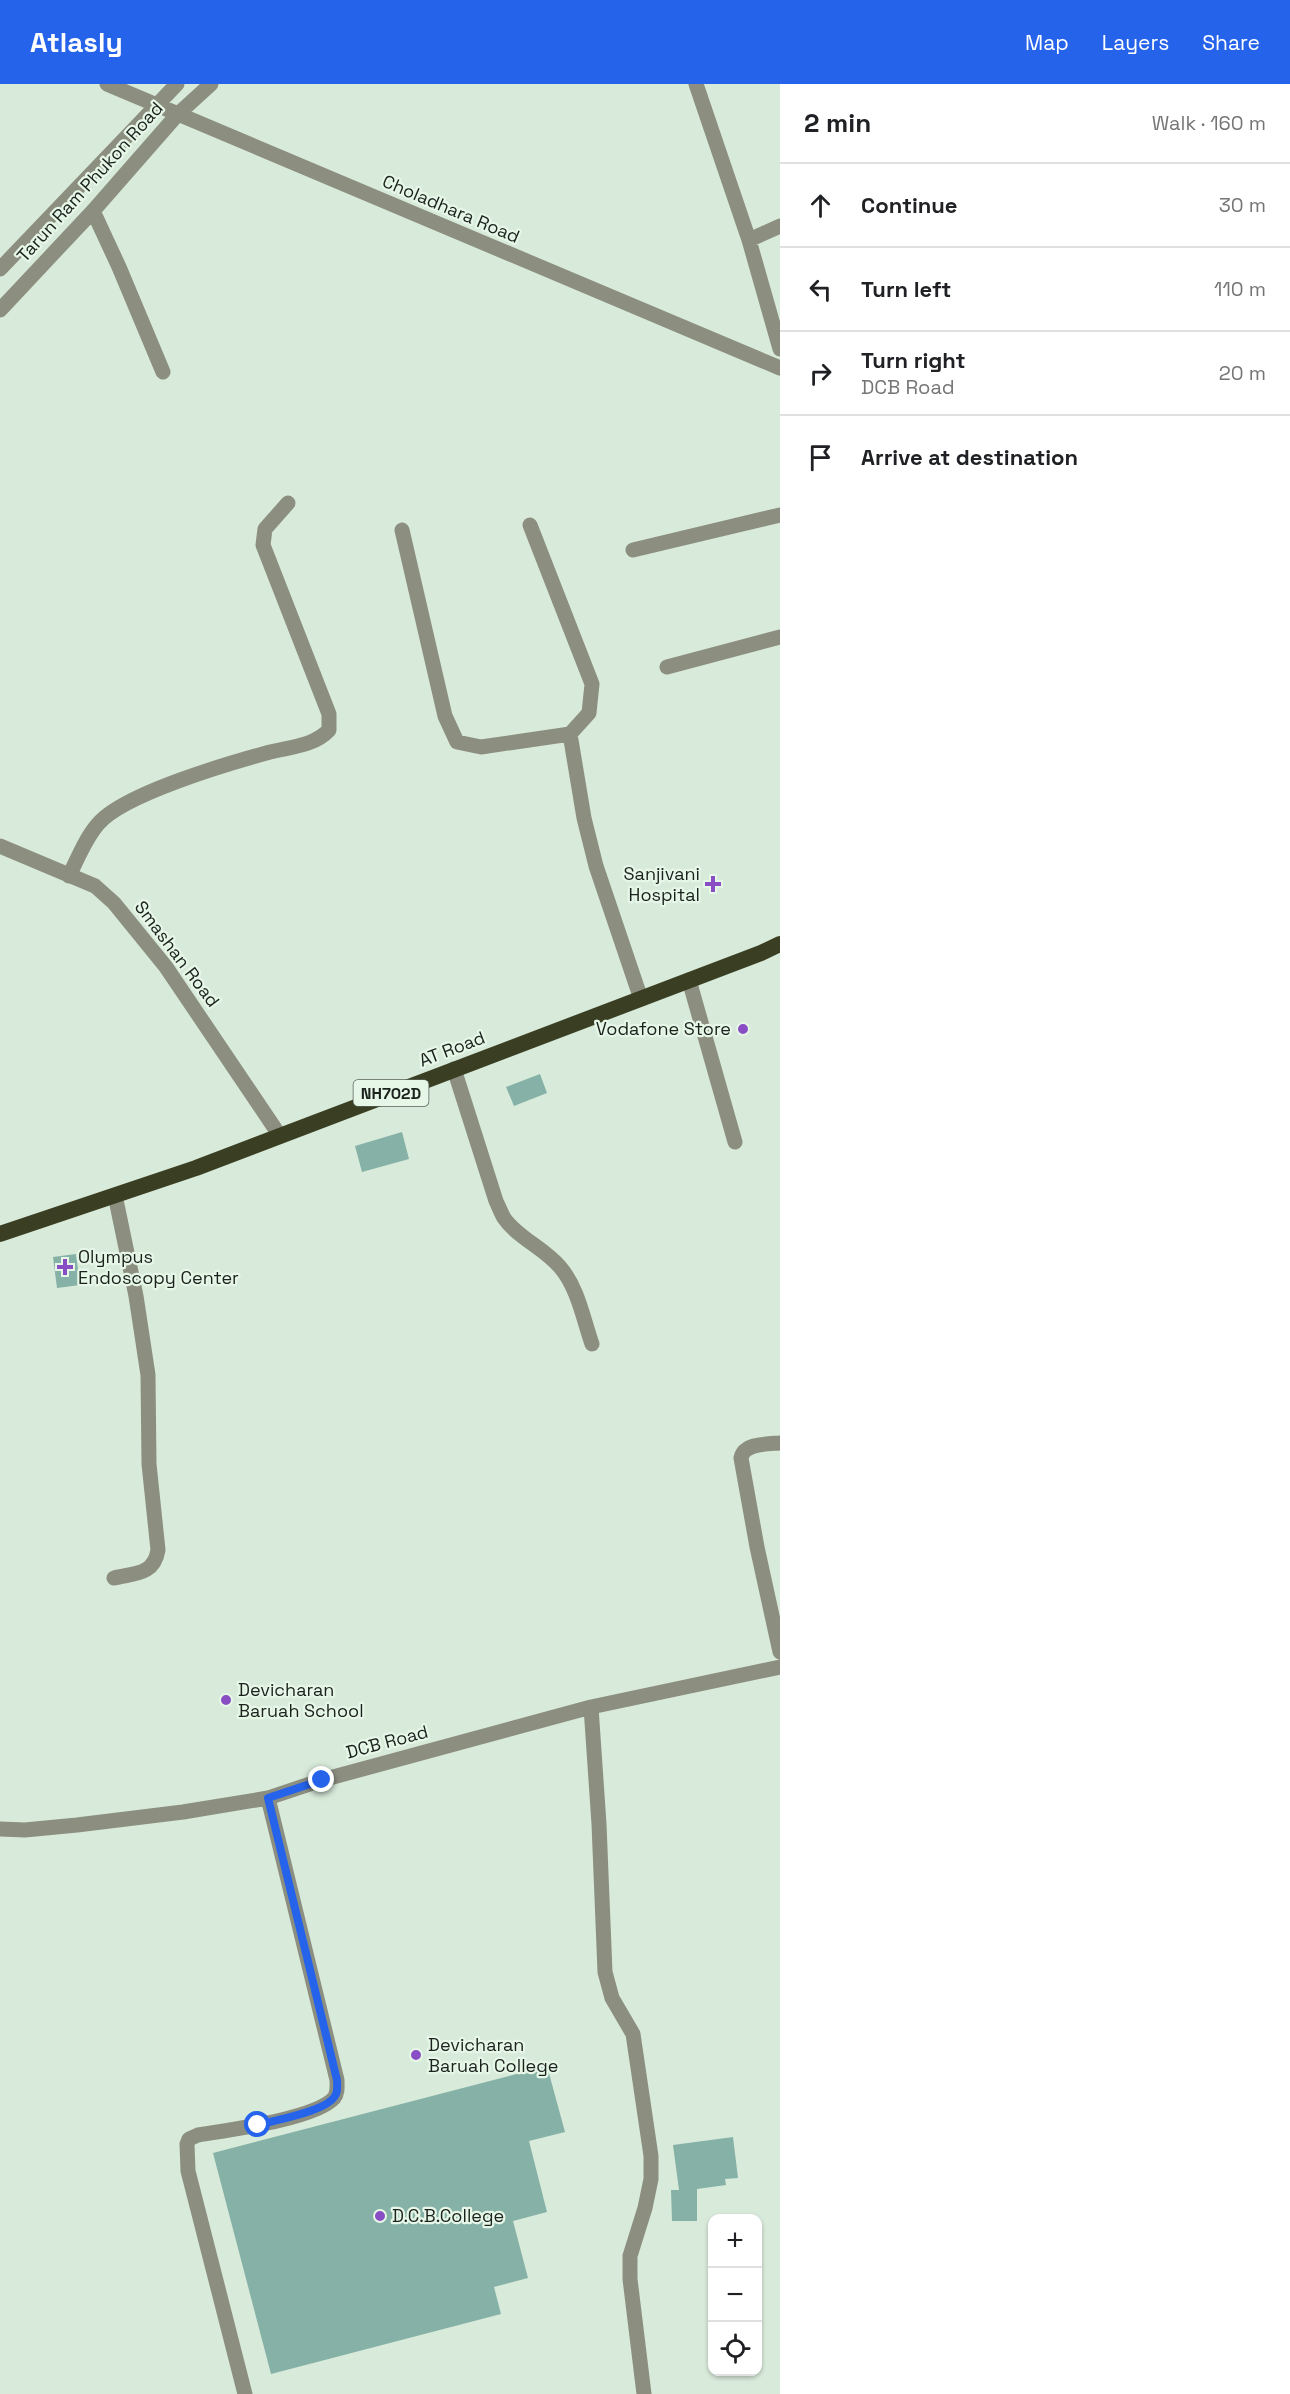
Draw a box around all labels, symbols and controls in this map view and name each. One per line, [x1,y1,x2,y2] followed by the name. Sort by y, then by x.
[30,24,123,60] text: Atlasly
[1025,29,1069,56] text: Map
[1102,29,1169,56] text: Layers
[1202,29,1260,56] text: Share
[12,97,168,266] street label: Tarun Ram Phukon Road
[804,106,871,140] text: 2 min
[1152,110,1266,136] text: Walk · 160 m
[379,169,523,248] street label: Choladhara Road
[804,189,837,222] icon: ahead
[861,191,957,219] text: Continue
[1219,192,1266,218] text: 30 m
[804,273,837,306] icon: left
[861,275,951,303] text: Turn left
[1214,276,1266,302] text: 110 m
[861,346,966,374] text: Turn right
[804,357,837,390] icon: right
[1219,360,1266,386] text: 20 m
[861,374,955,400] text: DCB Road
[804,441,837,474] icon: arrive
[861,443,1078,471] text: Arrive at destination
[624,862,700,906] place label: Sanjivani Hospital
[704,875,722,893] marker: Sanjivani Hospital
[130,896,225,1012] street label: Smashan Road
[596,1017,731,1040] place label: Vodafone Store
[736,1022,750,1036] marker: Vodafone Store
[416,1025,488,1072] street label: AT Road
[354,1080,428,1106] road number: NH702D
[78,1245,239,1289] place label: Olympus Endoscopy Center
[56,1258,74,1276] marker: Olympus Endoscopy Center
[238,1678,364,1722] place label: Devicharan Baruah School
[219,1693,233,1707] marker: Devicharan Baruah School
[343,1720,431,1764] street label: DCB Road
[308,1766,334,1792] route end
[428,2033,558,2077] place label: Devicharan Baruah College
[409,2048,423,2062] marker: Devicharan Baruah College
[244,2111,270,2137] route start
[392,2204,504,2227] place label: D.C.B.College
[373,2209,387,2223] marker: D.C.B.College
[708,2214,762,2376] map controls
[708,2214,762,2268] button: +
[708,2268,762,2322] button: −
[708,2322,762,2376] button: locate

